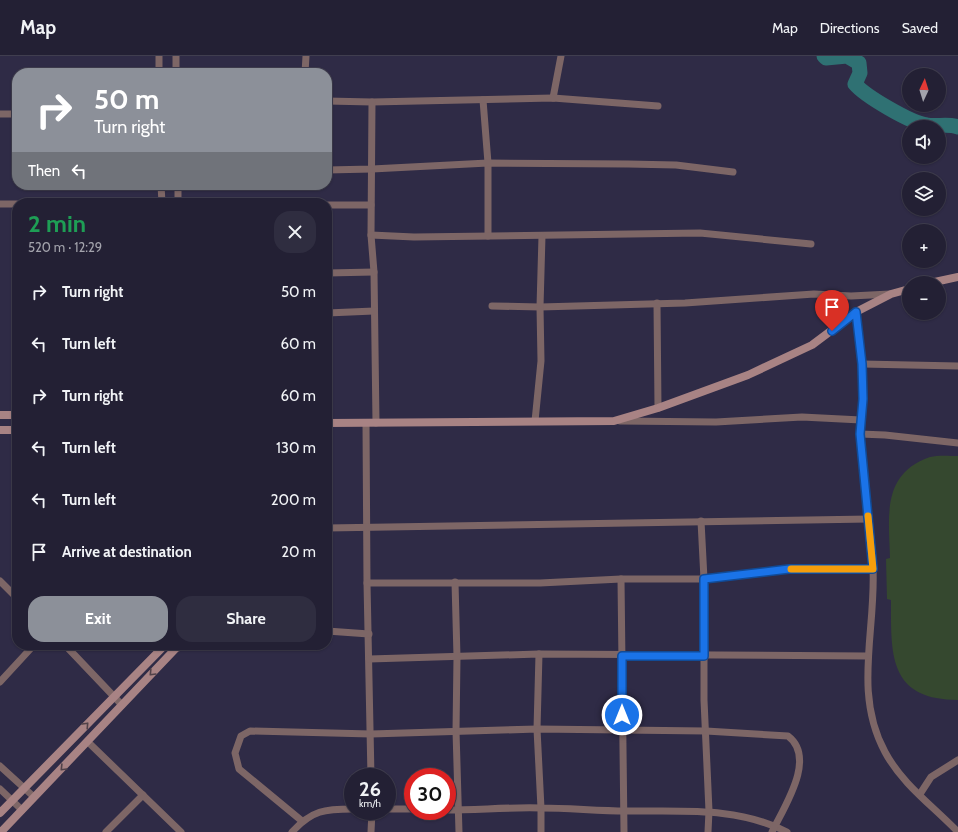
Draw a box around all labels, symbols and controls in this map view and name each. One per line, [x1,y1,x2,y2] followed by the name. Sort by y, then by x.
[20,16,56,39] text: Map
[772,19,798,37] text: Map
[820,19,880,37] text: Directions
[902,19,938,37] text: Saved
[902,68,946,112] north arrow
[902,68,946,320] map controls
[94,82,159,116] text: 50 m
[28,84,80,136] icon: right
[94,116,165,138] text: Turn right
[902,120,946,164] button: sound
[68,160,90,182] icon: left
[28,162,60,180] text: Then
[902,172,946,216] button: layers
[28,209,86,238] text: 2 min
[274,211,316,253] button: close
[902,224,946,268] button: +
[28,239,102,255] text: 520 m · 12:29
[902,276,946,320] button: −
[28,281,50,303] icon: right
[62,283,123,301] text: Turn right
[281,283,316,301] text: 50 m
[815,290,849,331] pin
[821,296,843,318] icon: arrive
[28,333,50,355] icon: left
[62,335,116,353] text: Turn left
[280,335,316,353] text: 60 m
[28,385,50,407] icon: right
[62,387,123,405] text: Turn right
[280,387,316,405] text: 60 m
[28,437,50,459] icon: left
[62,439,116,457] text: Turn left
[276,439,316,457] text: 130 m
[28,489,50,511] icon: left
[62,491,116,509] text: Turn left
[271,491,316,509] text: 200 m
[28,541,50,563] icon: arrive
[62,543,192,561] text: Arrive at destination
[281,543,316,561] text: 20 m
[28,596,168,642] button: Exit
[176,596,316,642] button: Share
[150,669,157,676] one-way arrow
[601,694,643,736] position arrow
[81,722,89,730] one-way arrow
[60,763,68,771] one-way arrow
[404,768,456,820] speed limit sign: 30
[359,777,381,801] text: 26
[359,797,381,810] text: km/h

